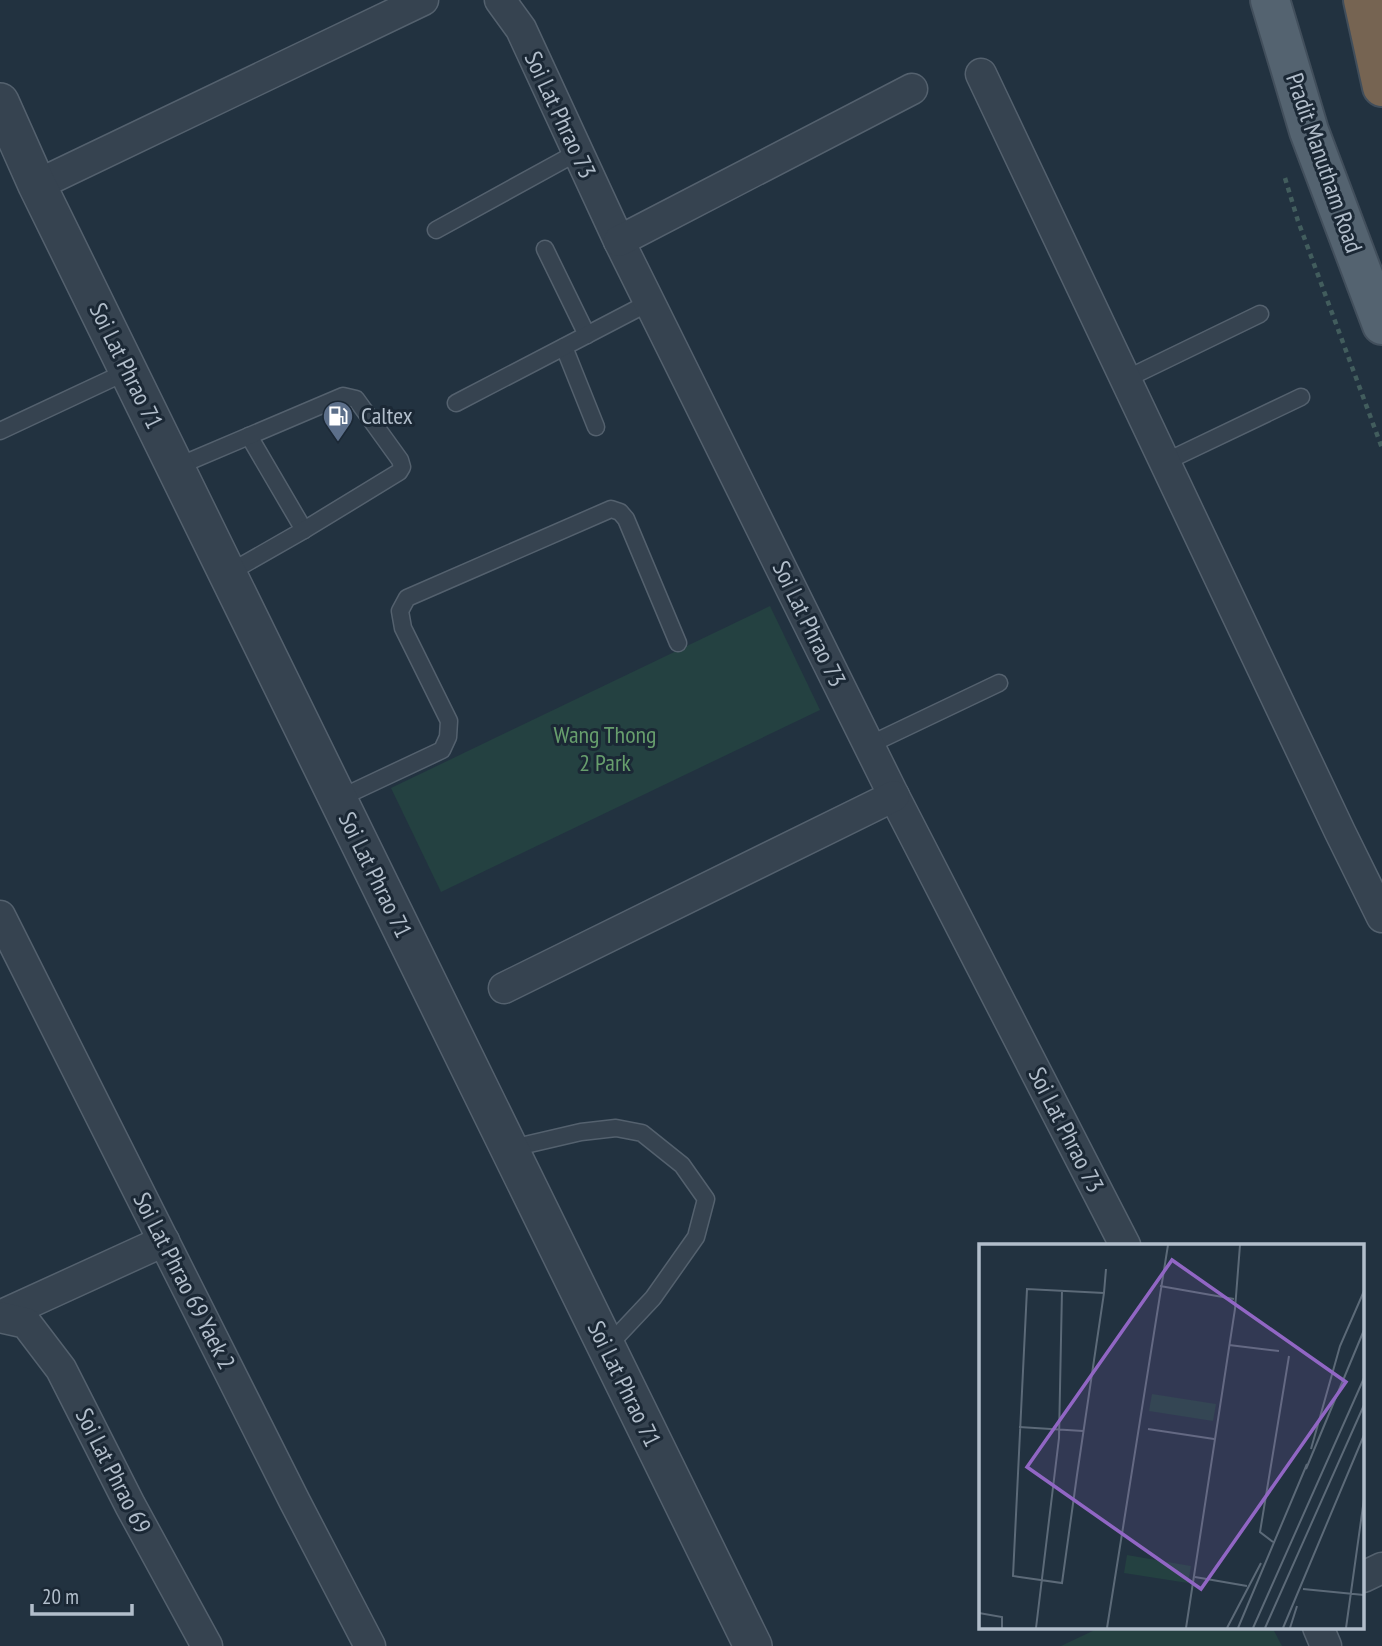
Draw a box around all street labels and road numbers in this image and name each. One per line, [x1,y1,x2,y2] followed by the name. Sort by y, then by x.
[518,46,603,183] street label: Soi Lat Phrao 73
[1279,69,1370,257] street label: Pradit Manutham Road
[83,298,170,434] street label: Soi Lat Phrao 71
[766,556,853,692] street label: Soi Lat Phrao 73
[332,807,419,943] street label: Soi Lat Phrao 71
[1022,1062,1111,1198] street label: Soi Lat Phrao 73
[126,1187,242,1375] street label: Soi Lat Phrao 69 Yaek 2
[581,1316,668,1452] street label: Soi Lat Phrao 71
[69,1403,158,1539] street label: Soi Lat Phrao 69

